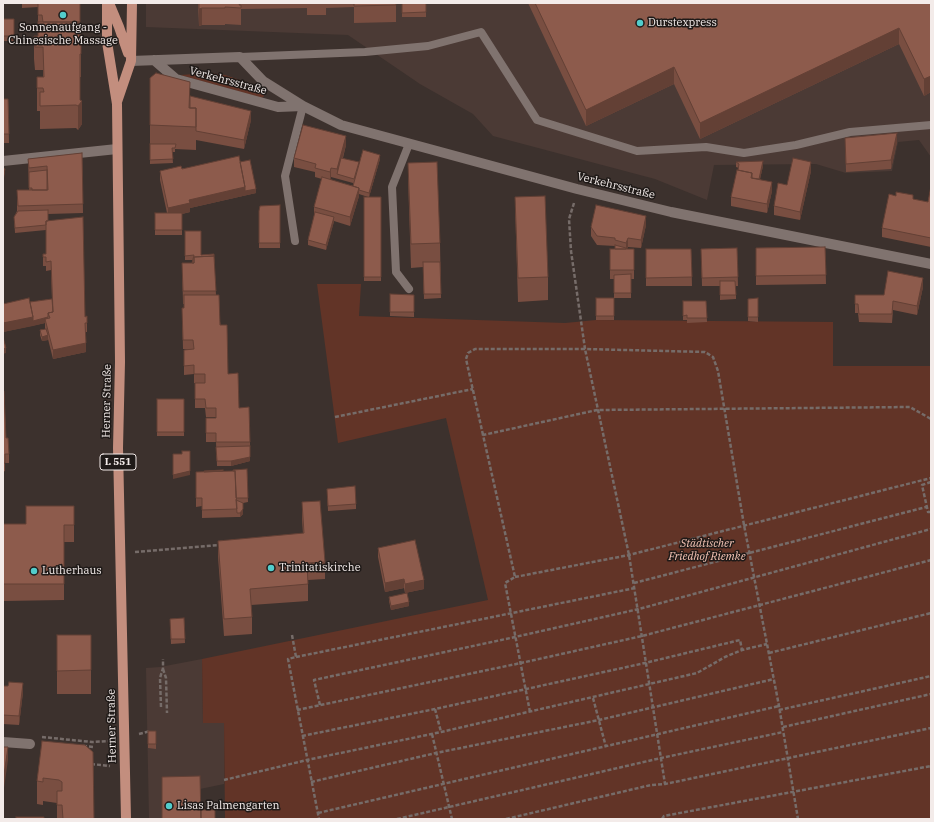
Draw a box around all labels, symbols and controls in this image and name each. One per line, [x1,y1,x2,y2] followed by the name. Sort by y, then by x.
[58,10,68,20] marker: Sonnenaufgang - Chinesische Massage
[648,16,717,30] place label: Durstexpress
[635,18,645,28] marker: Durstexpress
[8,21,118,47] place label: Sonnenaufgang - Chinesische Massage
[188,64,268,98] street label: Verkehrsstraße
[576,170,656,202] street label: Verkehrsstraße
[100,364,114,438] street label: Herner Straße
[100,454,136,470] road number: L 551
[668,537,746,563] park label: Städtischer Friedhof Riemke
[279,561,361,575] place label: Trinitatiskirche
[266,563,276,573] marker: Trinitatiskirche
[42,564,102,578] place label: Lutherhaus
[29,566,39,576] marker: Lutherhaus
[105,689,119,763] street label: Herner Straße
[177,799,279,813] place label: Lisas Palmengarten
[164,801,174,811] marker: Lisas Palmengarten

